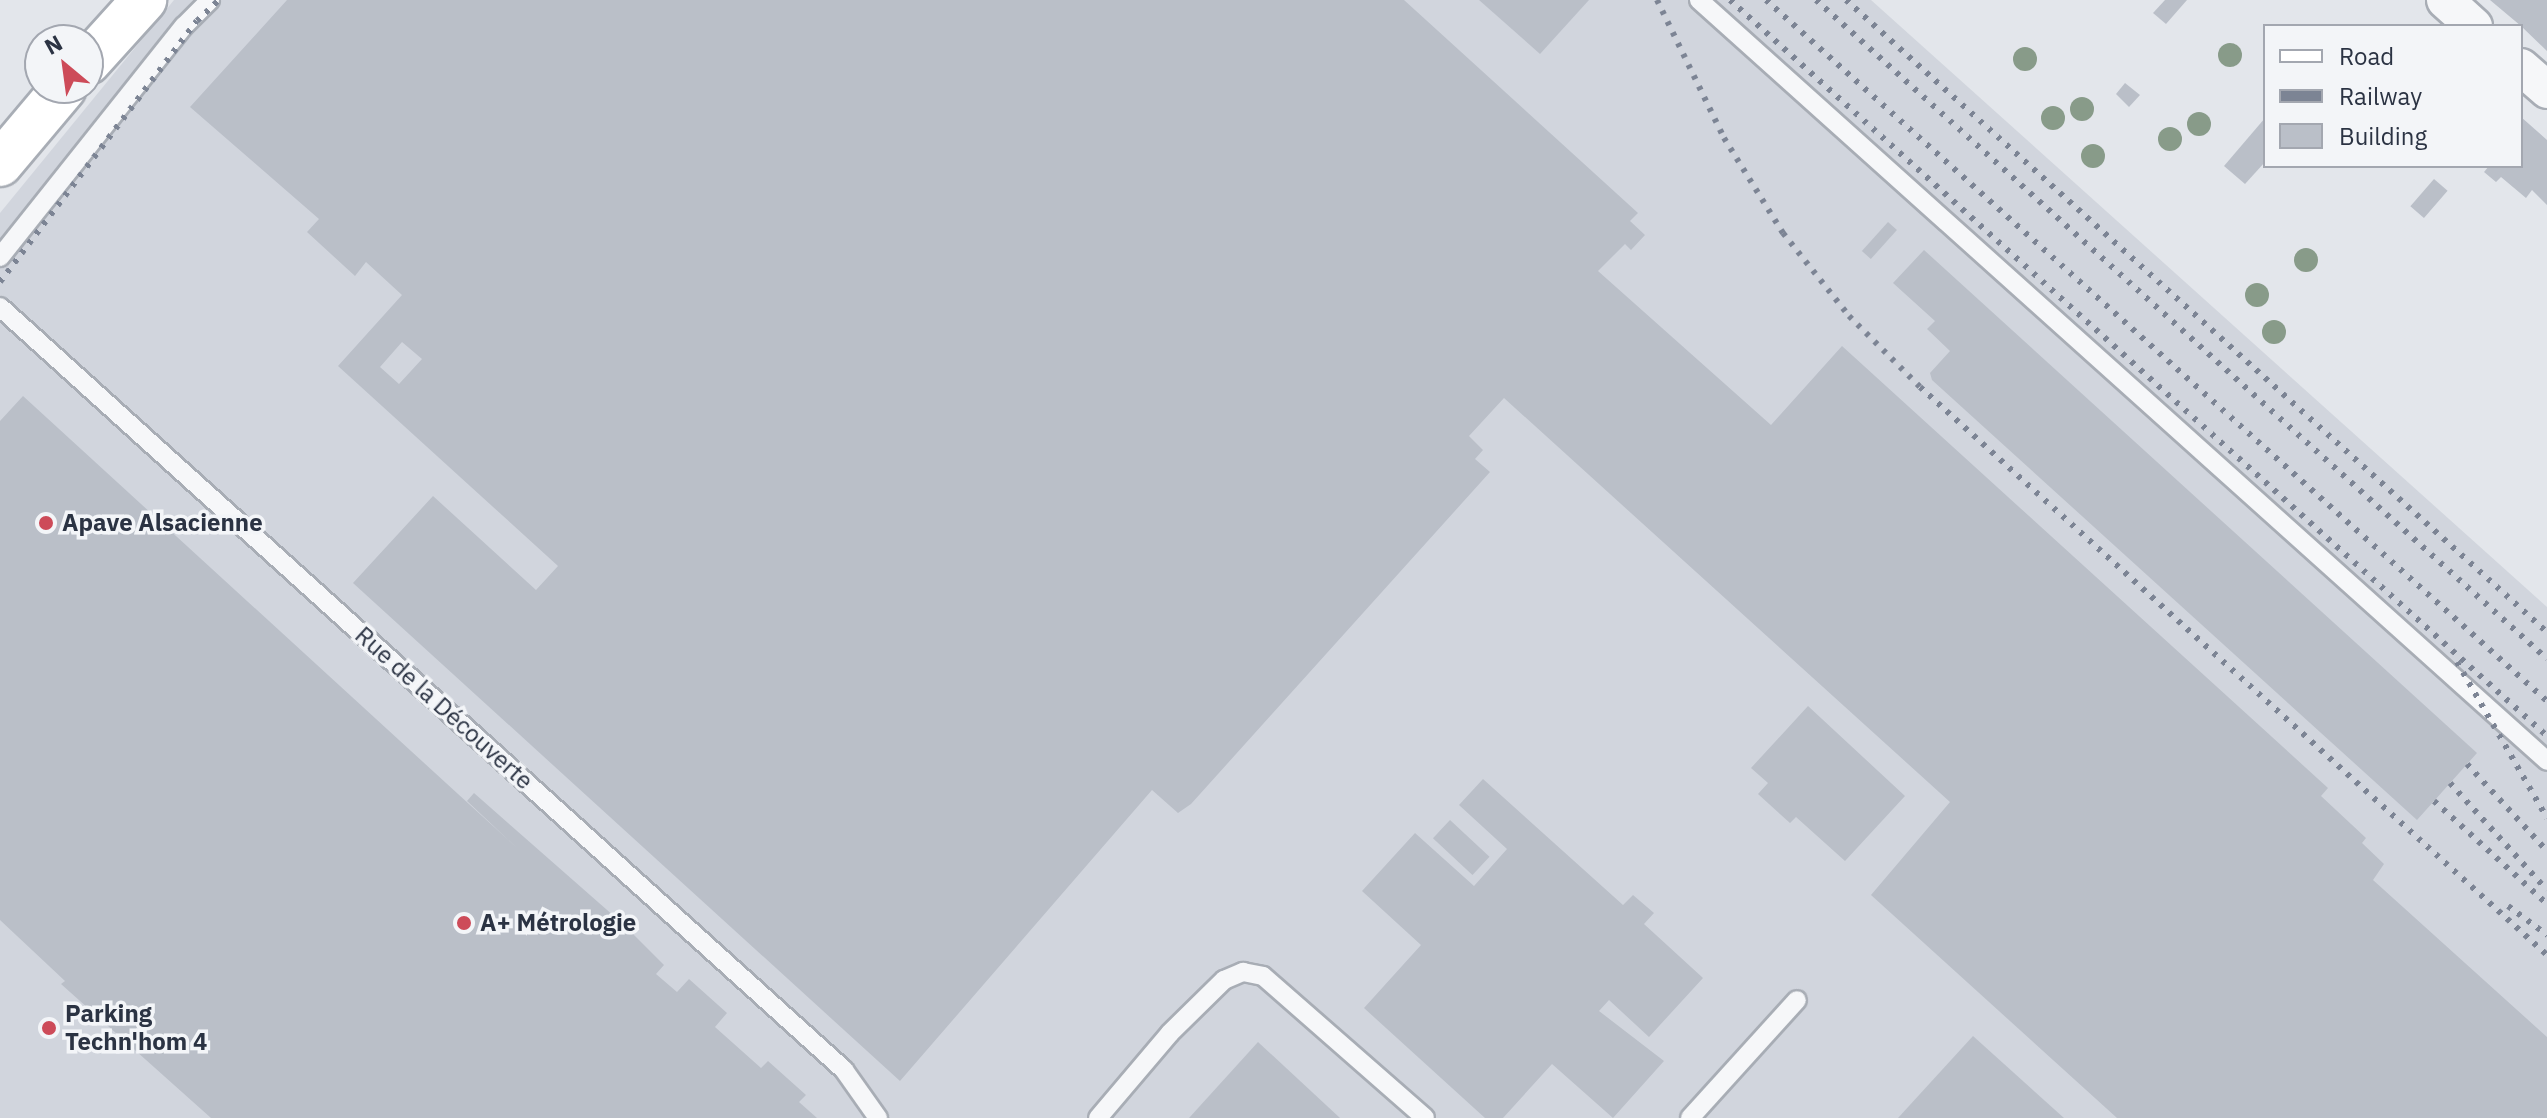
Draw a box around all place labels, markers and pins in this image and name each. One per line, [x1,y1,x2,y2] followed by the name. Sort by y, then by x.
[62,509,263,537] place label: Apave Alsacienne
[37,514,55,532] marker: Apave Alsacienne
[480,909,636,937] place label: A+ Métrologie
[455,914,473,932] marker: A+ Métrologie
[65,1000,207,1056] place label: Parking Techn'hom 4
[40,1019,58,1037] marker: Parking Techn'hom 4

